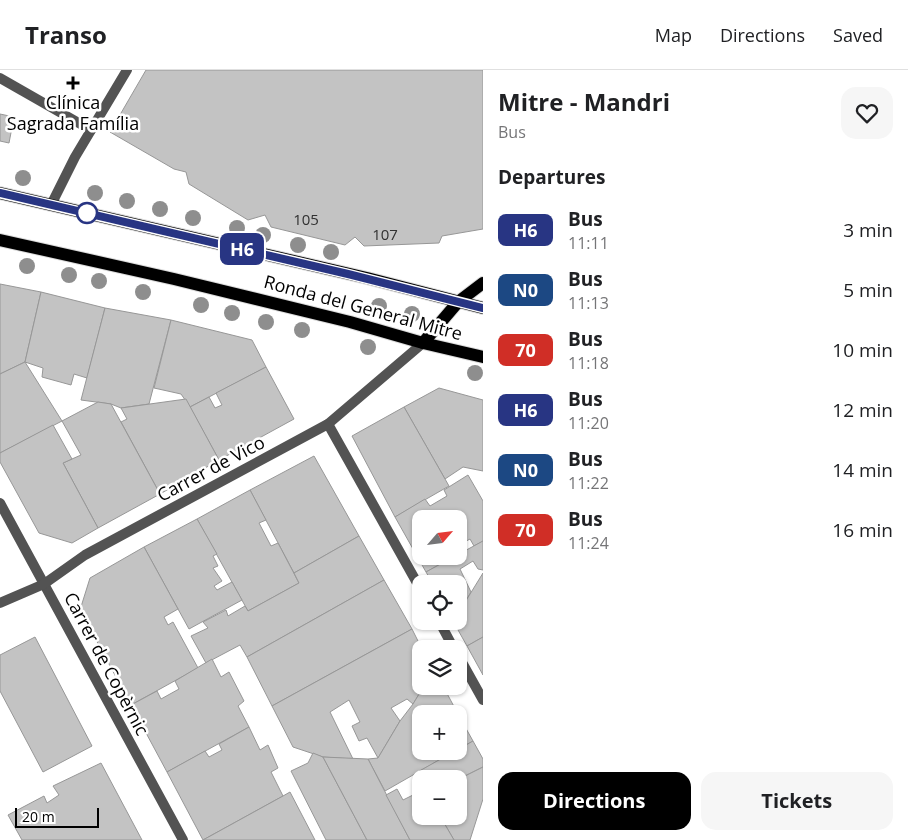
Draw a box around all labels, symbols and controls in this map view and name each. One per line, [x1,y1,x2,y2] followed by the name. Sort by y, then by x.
[25,18,107,51] text: Transo
[655,23,692,47] text: Map
[720,23,805,47] text: Directions
[833,23,883,47] text: Saved
[66,76,80,90] marker: Clínica Sagrada Família
[498,85,670,118] text: Mitre - Mandri
[841,87,893,139] button: heart
[7,90,139,135] place label: Clínica Sagrada Família
[498,121,526,143] text: Bus
[498,164,605,190] text: Departures
[76,202,98,224] unlabelled marker
[568,206,603,232] text: Bus
[293,209,319,229] house number: 105
[843,217,893,243] text: 3 min
[513,218,538,242] text: H6
[372,224,398,244] house number: 107
[568,232,609,254] text: 11:11
[220,233,264,265] line badge: H6
[230,237,254,261] text: H6
[568,266,603,292] text: Bus
[261,269,465,345] street label: Ronda del General Mitre
[843,277,893,303] text: 5 min
[513,278,538,302] text: N0
[568,292,609,314] text: 11:13
[568,326,603,352] text: Bus
[832,337,893,363] text: 10 min
[515,338,536,362] text: 70
[568,352,609,374] text: 11:18
[568,386,603,412] text: Bus
[832,397,893,423] text: 12 min
[513,398,538,422] text: H6
[568,412,609,434] text: 11:20
[152,430,269,507] street label: Carrer de Vico
[568,446,603,472] text: Bus
[832,457,893,483] text: 14 min
[513,458,538,482] text: N0
[568,472,609,494] text: 11:22
[568,506,603,532] text: Bus
[412,510,468,565] north arrow
[412,510,467,825] map controls
[832,517,893,543] text: 16 min
[515,518,536,542] text: 70
[568,532,609,554] text: 11:24
[412,575,467,630] button: locate
[59,588,155,740] street label: Carrer de Copèrnic
[412,640,467,695] button: layers
[412,705,467,760] button: +
[412,770,467,825] button: −
[498,772,691,830] button: Directions
[701,772,893,830] button: Tickets
[15,805,99,828] scale bar
[22,807,55,826] text: 20 m

